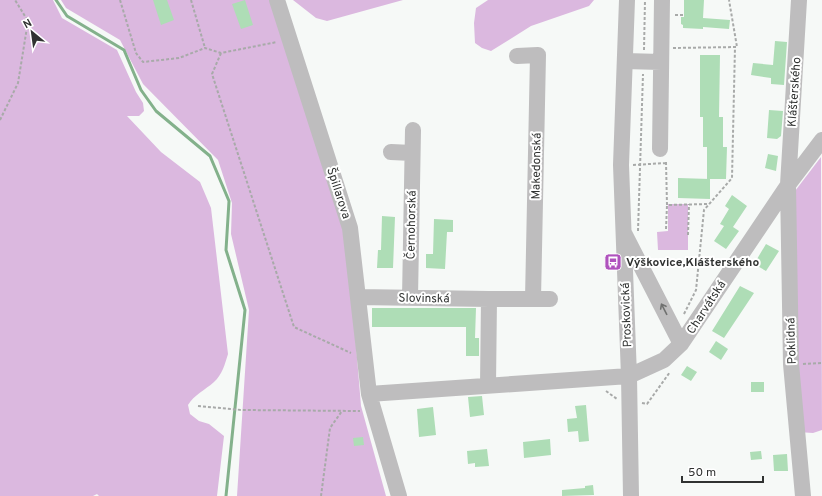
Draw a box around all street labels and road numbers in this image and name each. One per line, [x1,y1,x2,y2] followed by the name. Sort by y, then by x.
[785,56,805,128] street label: Klášterského
[528,133,546,200] street label: Makedonská
[322,166,354,221] street label: Špillarova
[403,190,421,260] street label: Černohorská
[684,278,730,337] street label: Charvátská
[618,282,636,348] street label: Proskovická
[398,291,450,307] street label: Slovinská
[783,317,801,365] street label: Poklidná

